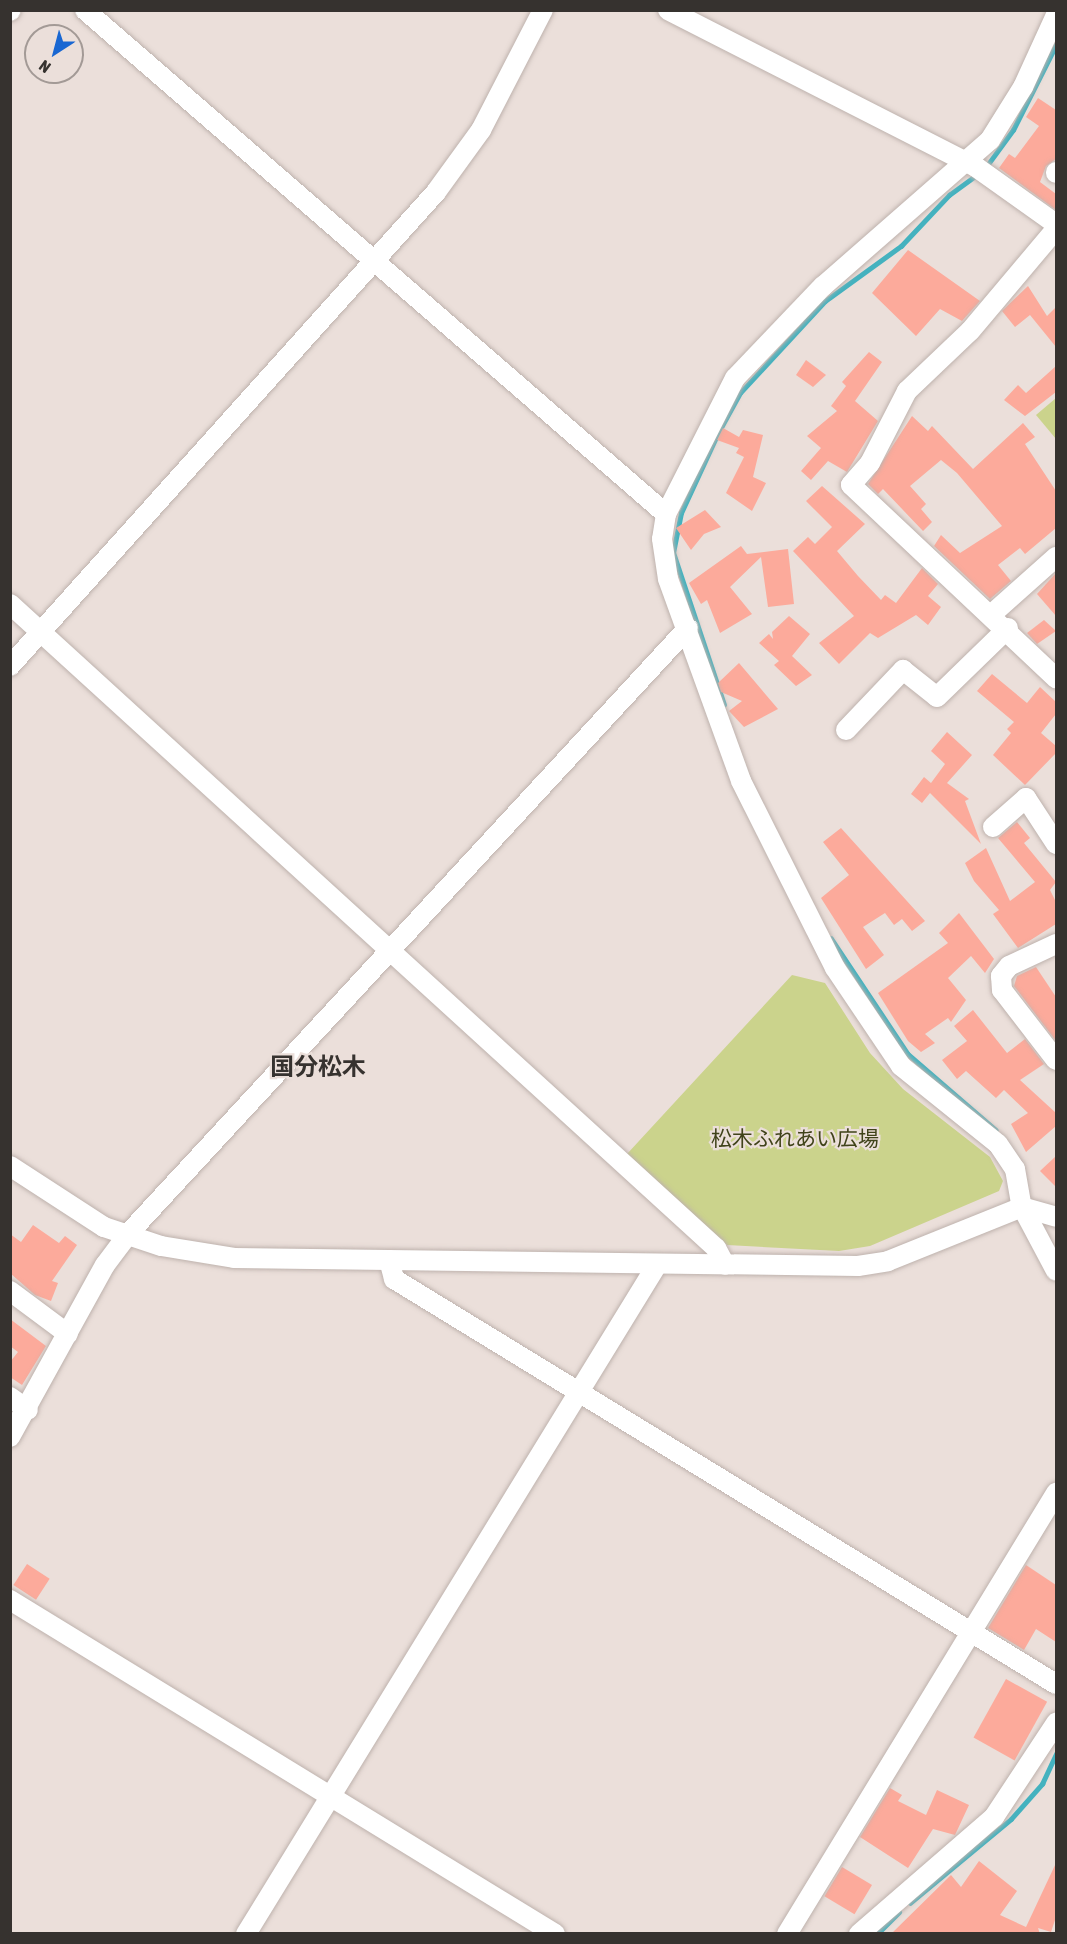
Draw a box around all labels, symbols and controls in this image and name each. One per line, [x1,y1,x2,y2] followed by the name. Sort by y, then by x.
[24,24,84,84] north arrow
[35,57,54,77] text: N
[270,1053,366,1081] district label: 国分松木
[711,1125,879,1151] park label: 松木ふれあい広場

